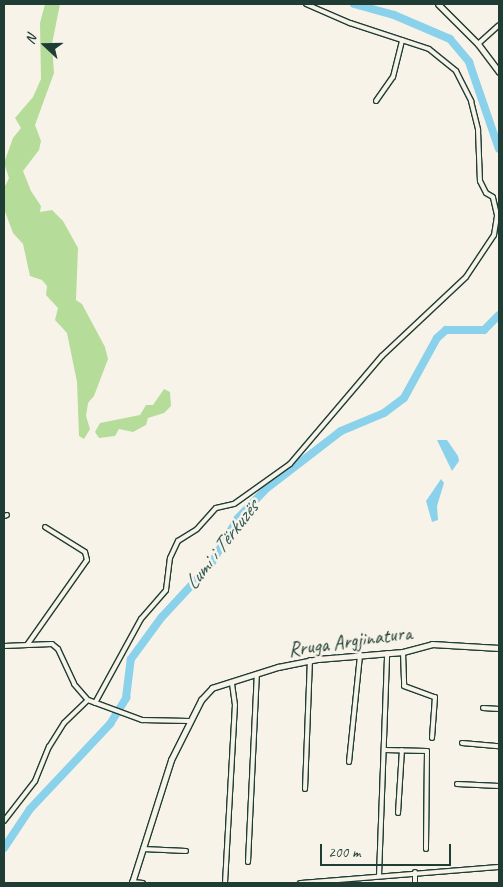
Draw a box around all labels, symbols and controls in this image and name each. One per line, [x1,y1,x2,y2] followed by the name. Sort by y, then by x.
[20,20,70,70] north arrow
[21,32,40,47] text: N
[179,496,263,594] water label: Lumi i Tërkuzës
[287,620,413,662] street label: Rruga Argjinatura
[323,834,454,866] scale bar
[328,843,360,862] text: 200 m

